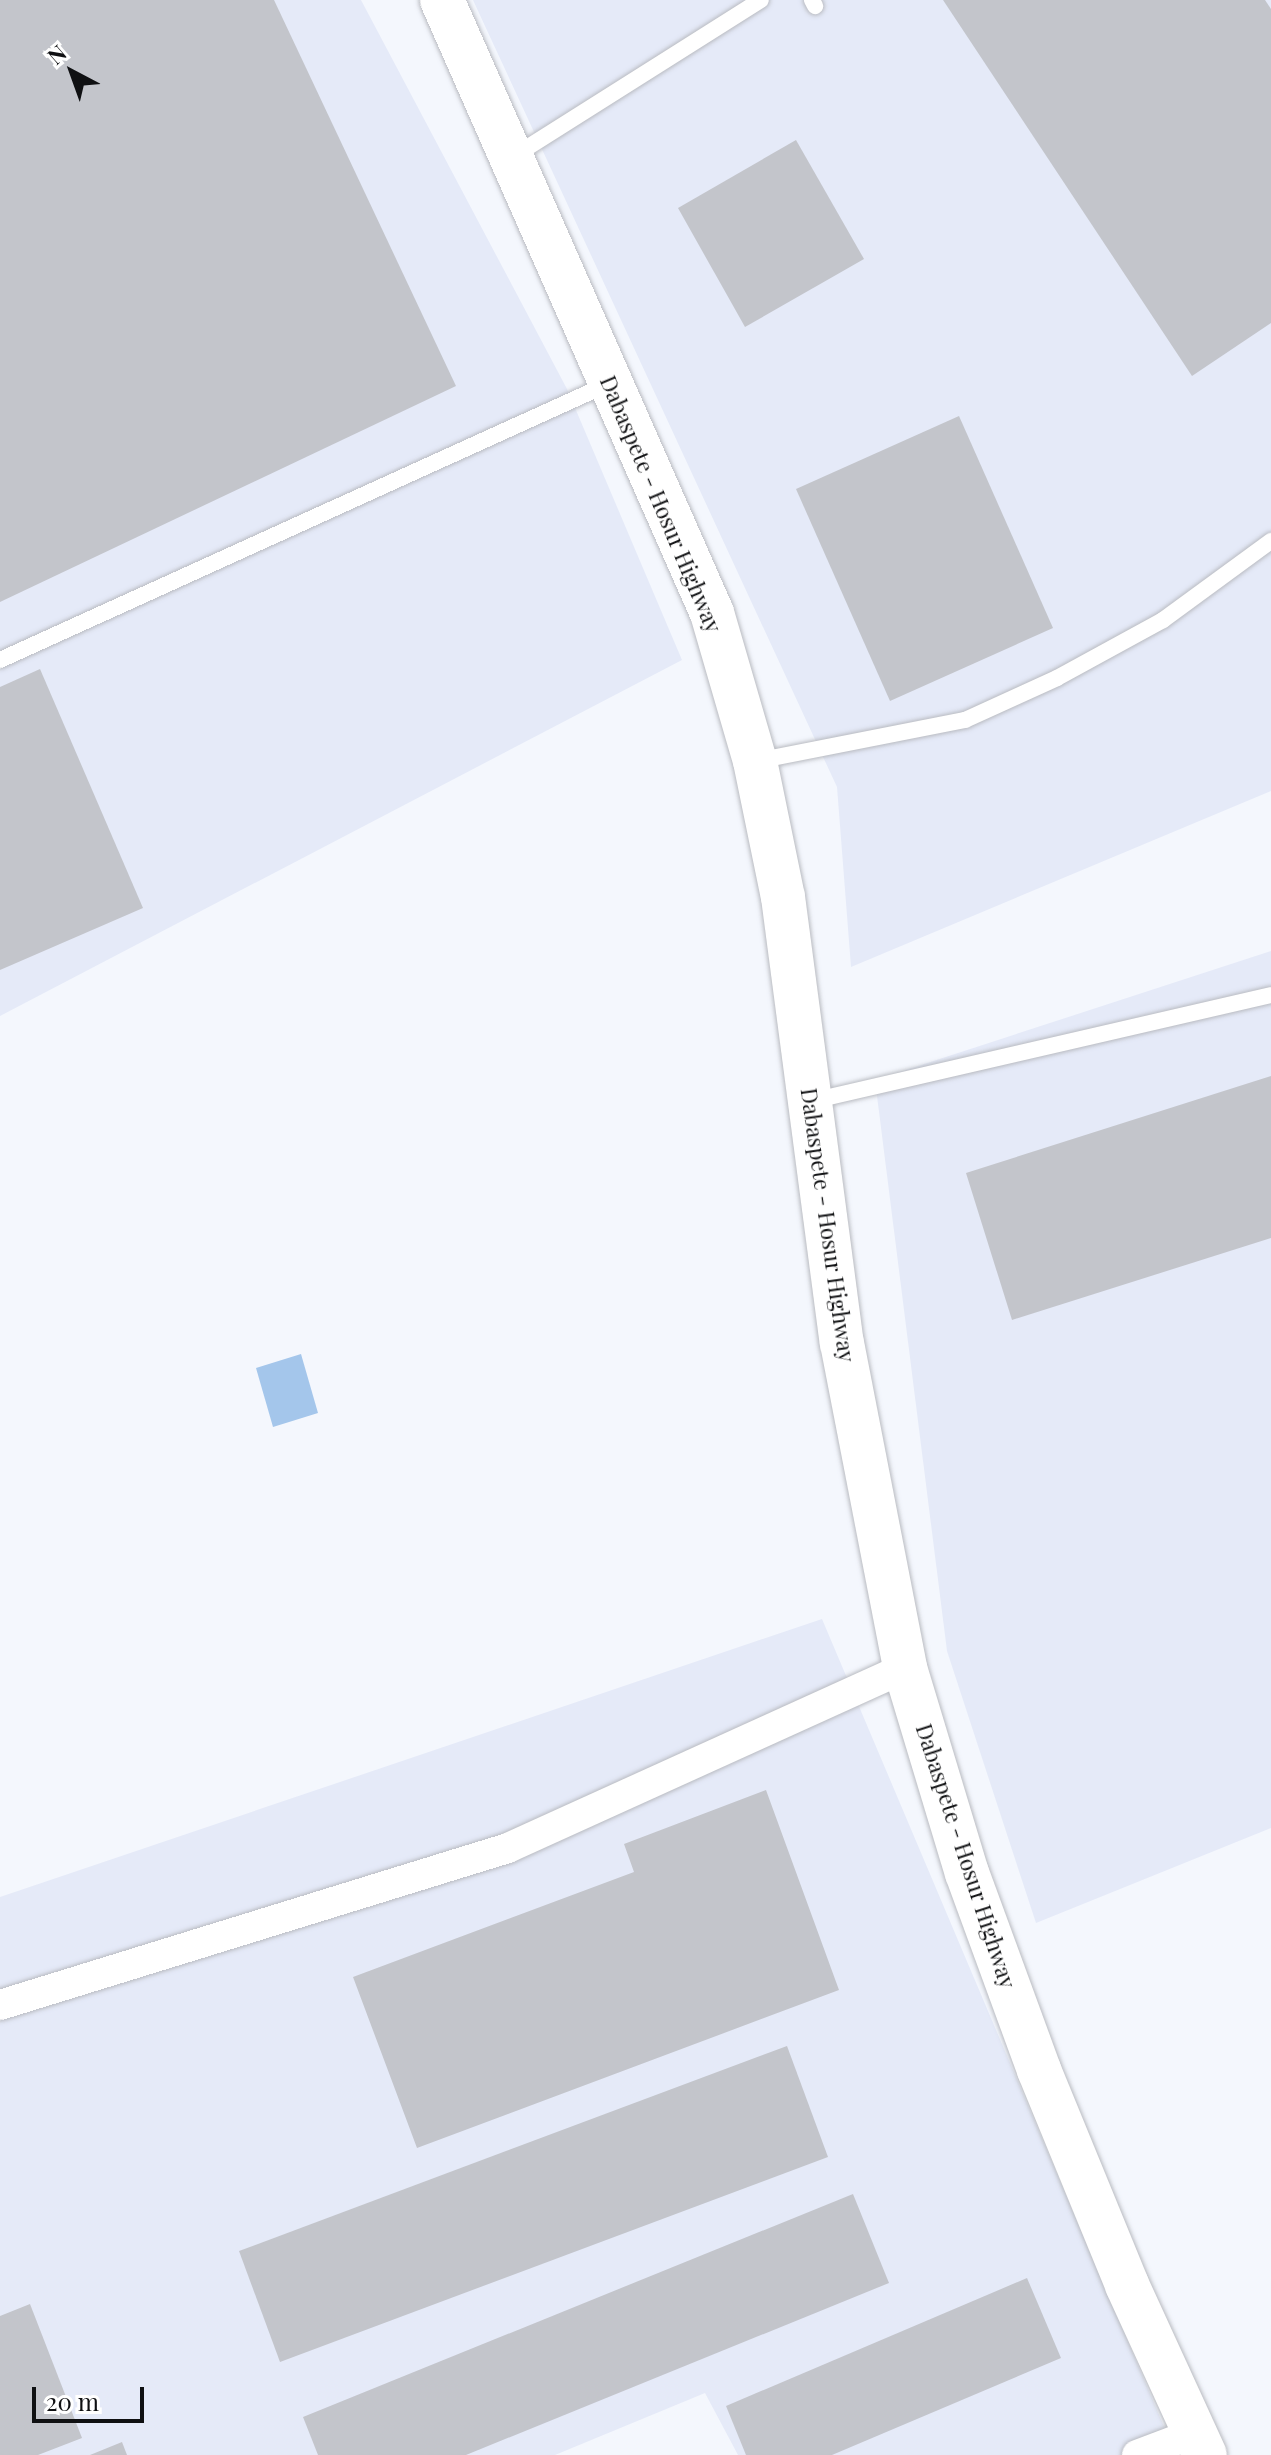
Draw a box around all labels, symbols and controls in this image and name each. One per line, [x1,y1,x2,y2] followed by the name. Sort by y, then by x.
[32,32,112,112] north arrow
[40,37,72,70] text: N
[595,371,727,637] street label: Dabaspete - Hosur Highway
[796,1086,860,1364] street label: Dabaspete - Hosur Highway
[911,1720,1021,1992] street label: Dabaspete - Hosur Highway
[36,2371,148,2421] scale bar
[46,2385,99,2417] text: 20 m

